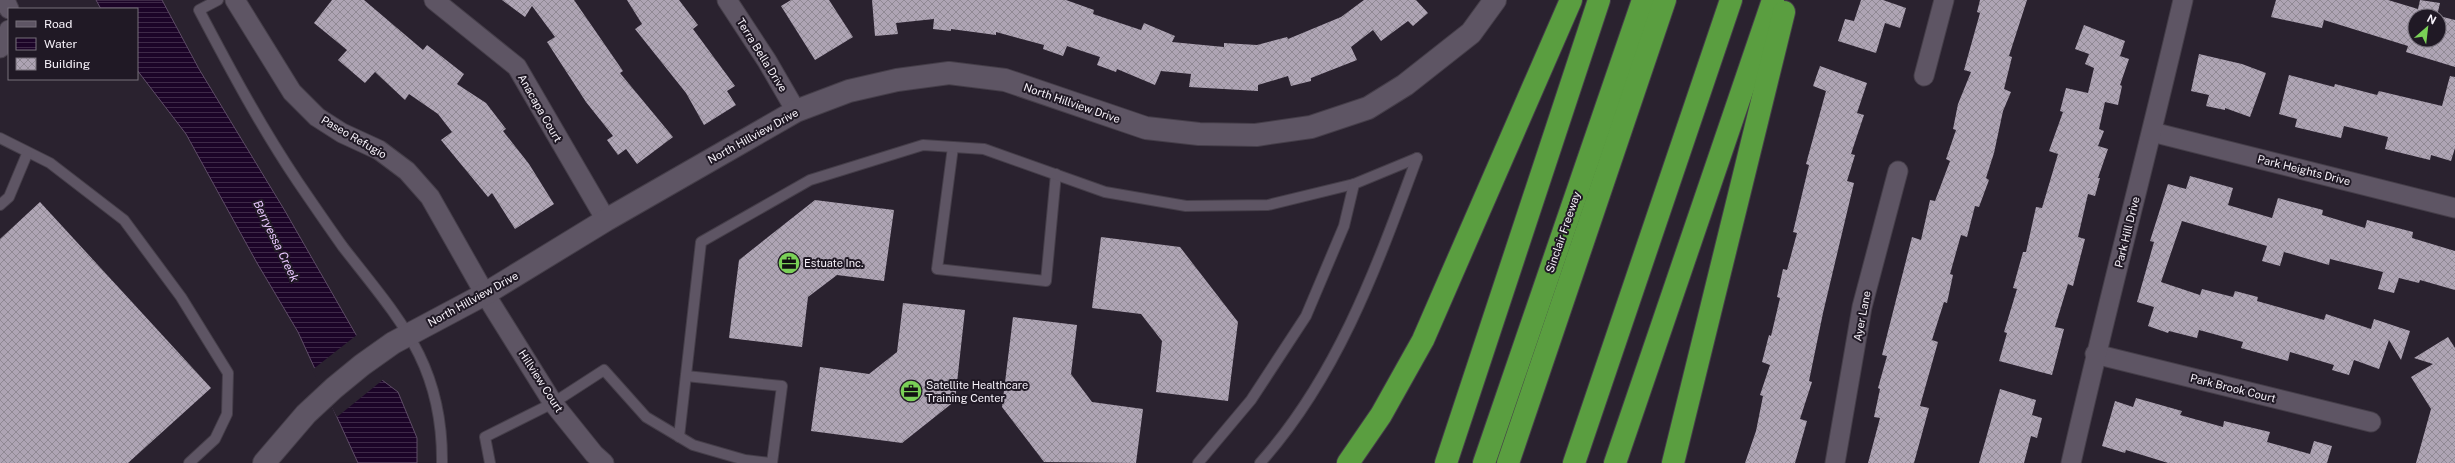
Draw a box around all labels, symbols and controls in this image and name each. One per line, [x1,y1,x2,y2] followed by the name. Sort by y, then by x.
[8,8,138,80] legend
[2407,8,2447,48] north arrow
[2425,12,2438,26] text: N
[735,16,789,94] street label: Terra Bella Drive
[44,17,72,31] text: Road
[44,37,78,51] text: Water
[44,57,90,71] text: Building
[516,72,564,144] street label: Anacapa Court
[1022,81,1122,125] street label: North Hillview Drive
[706,106,800,166] street label: North Hillview Drive
[319,113,389,161] street label: Paseo Refugio
[2256,153,2352,187] street label: Park Heights Drive
[1544,190,1583,274] street label: Sinclair Freeway
[2112,195,2142,269] street label: Park Hill Drive
[250,198,302,284] water label: Berryessa Creek
[776,250,802,276] office icon: Estuate Inc.
[804,257,864,269] place label: Estuate Inc.
[426,269,520,329] street label: North Hillview Drive
[1851,290,1873,342] street label: Ayer Lane
[516,348,566,414] street label: Hillview Court
[2189,372,2277,404] street label: Park Brook Court
[898,378,924,404] office icon: Satellite Healthcare Training Center
[926,379,1028,404] place label: Satellite Healthcare Training Center

